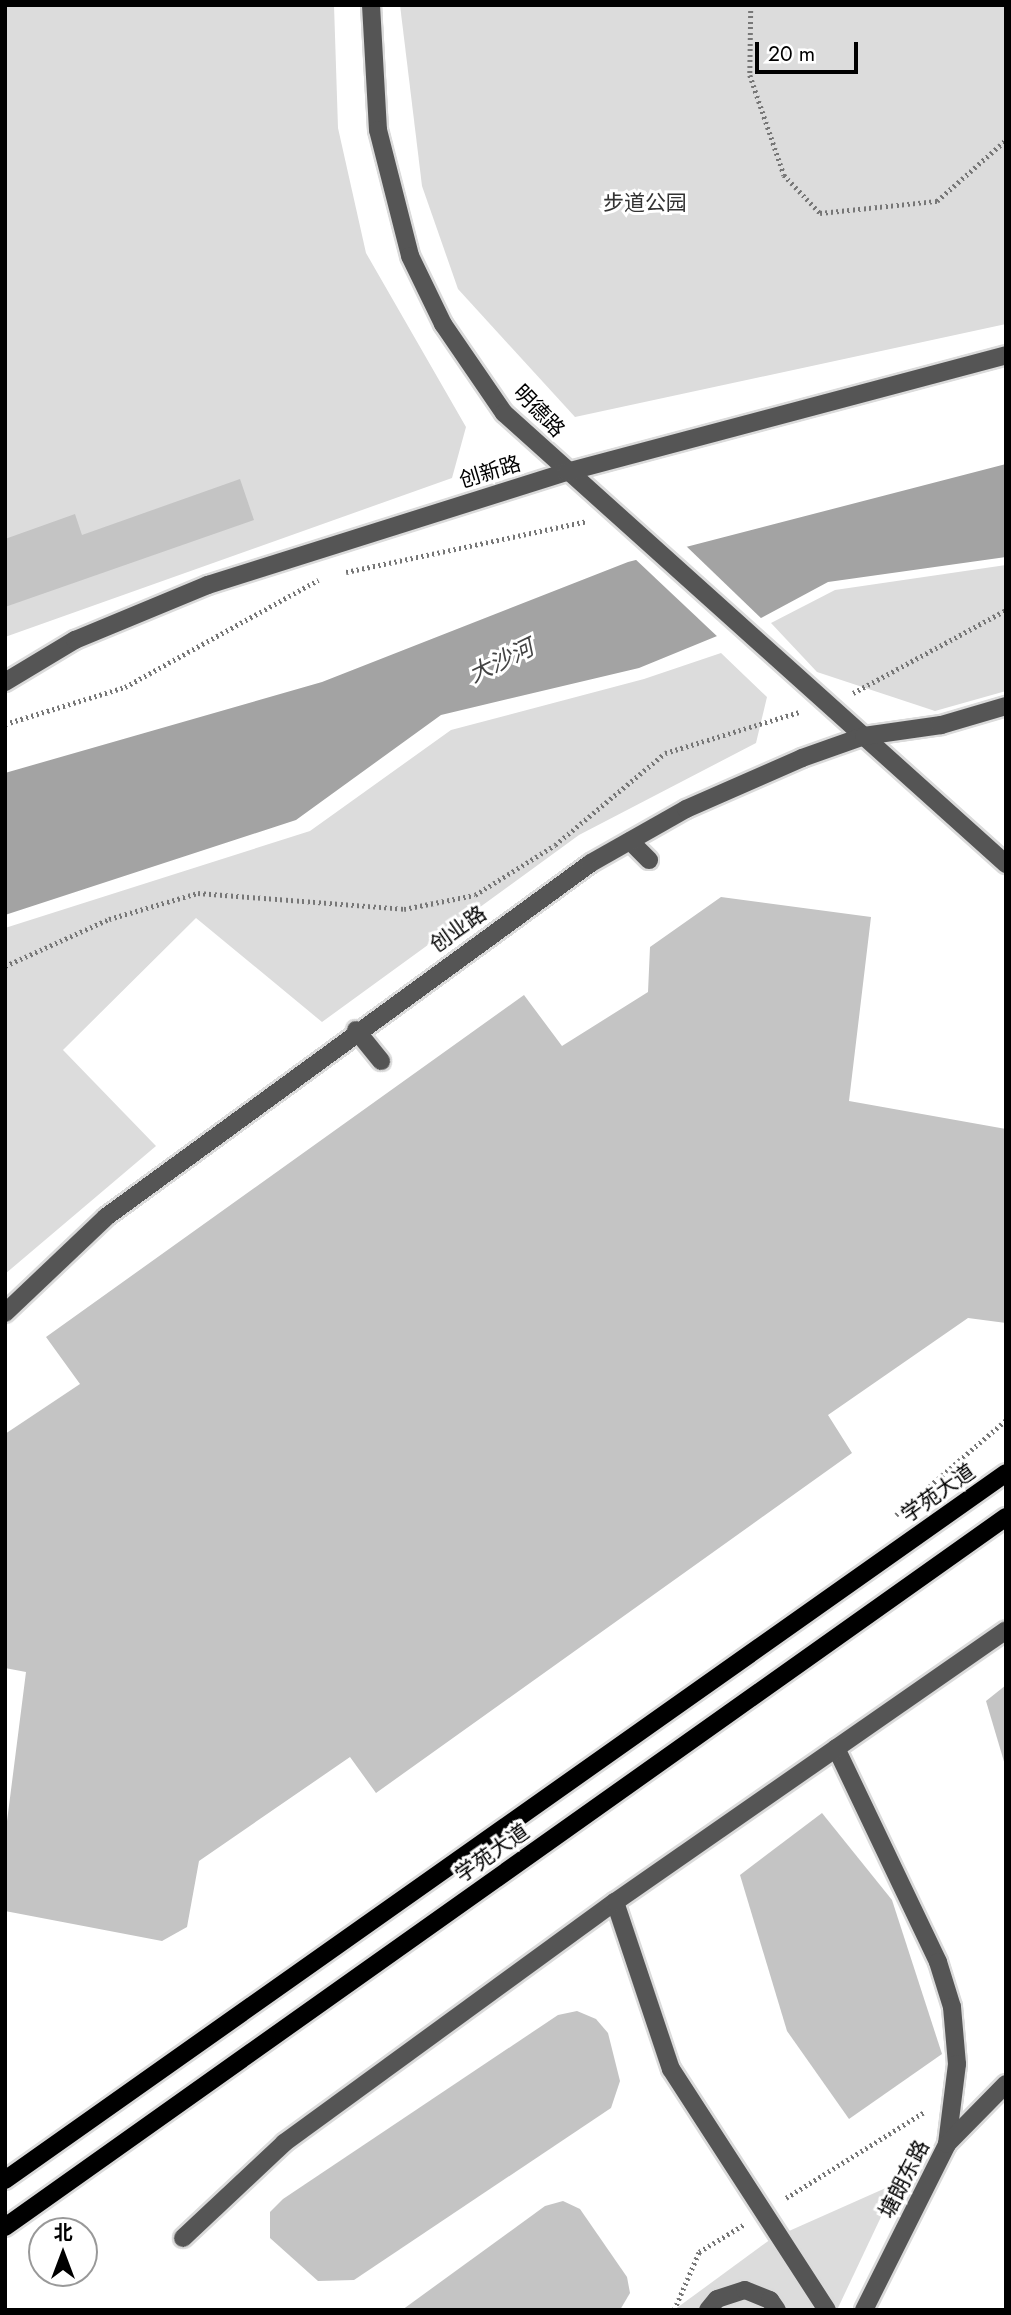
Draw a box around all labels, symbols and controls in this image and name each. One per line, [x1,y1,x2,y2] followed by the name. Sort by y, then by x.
[759,28,862,72] scale bar
[768,39,815,69] text: 20 m
[603,190,687,216] park label: 步道公园
[508,380,570,442] street label: 明德路
[456,451,524,493] street label: 创新路
[464,633,538,689] water label: 大沙河
[425,901,491,957] street label: 创业路
[896,1459,980,1527] street label: 学苑大道
[450,1819,534,1887] street label: 学苑大道
[874,2136,934,2222] street label: 塘朗东路
[28,2217,98,2287] north arrow
[53,2219,73,2246] text: 北

